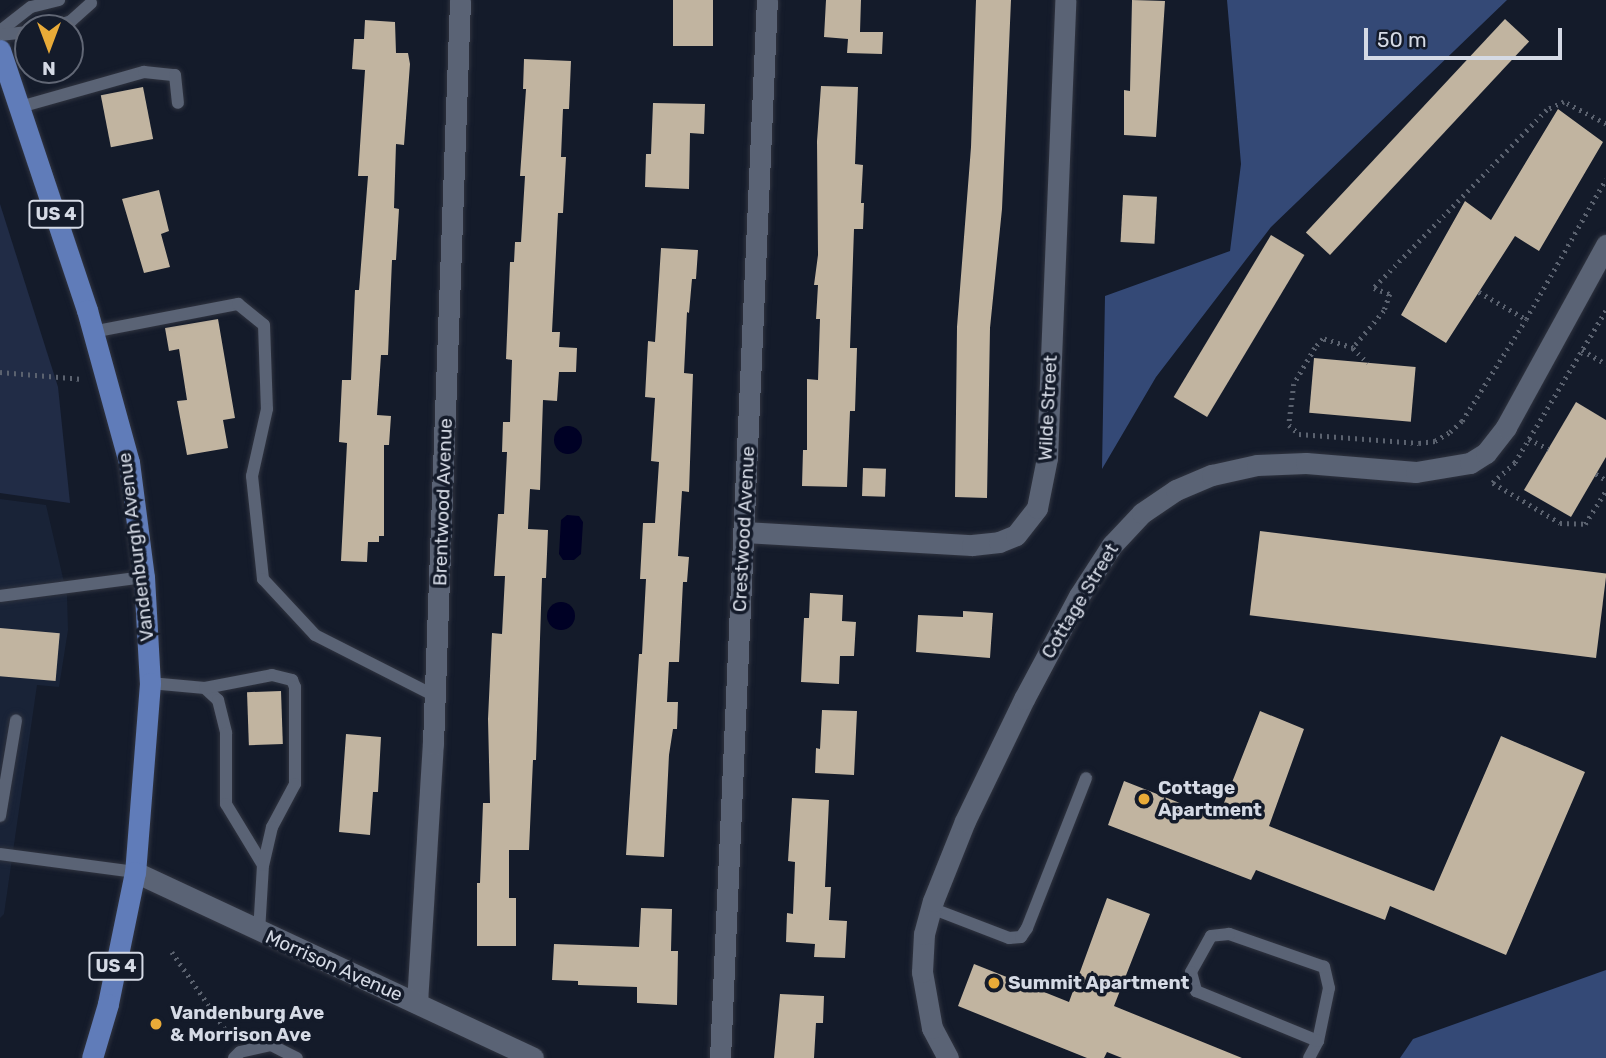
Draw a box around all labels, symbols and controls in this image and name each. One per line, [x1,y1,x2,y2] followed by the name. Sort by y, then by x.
[14,14,84,84] north arrow
[1368,14,1566,58] scale bar
[1377,27,1427,52] text: 50 m
[42,57,56,80] text: N
[28,200,84,229] road number: US 4
[1034,354,1062,462] street label: Wilde Street
[429,417,457,587] street label: Brentwood Avenue
[728,445,760,613] street label: Crestwood Avenue
[113,451,159,643] street label: Vandenburgh Avenue
[1037,539,1123,663] street label: Cottage Street
[1158,777,1262,821] place label: Cottage Apartment
[1136,791,1152,807] marker: Cottage Apartment
[262,925,406,1007] street label: Morrison Avenue
[88,951,144,981] road number: US 4
[1008,972,1190,994] place label: Summit Apartment
[986,975,1002,991] marker: Summit Apartment
[170,1002,325,1046] place label: Vandenburg Ave & Morrison Ave
[148,1016,164,1032] marker: Vandenburg Ave & Morrison Ave

